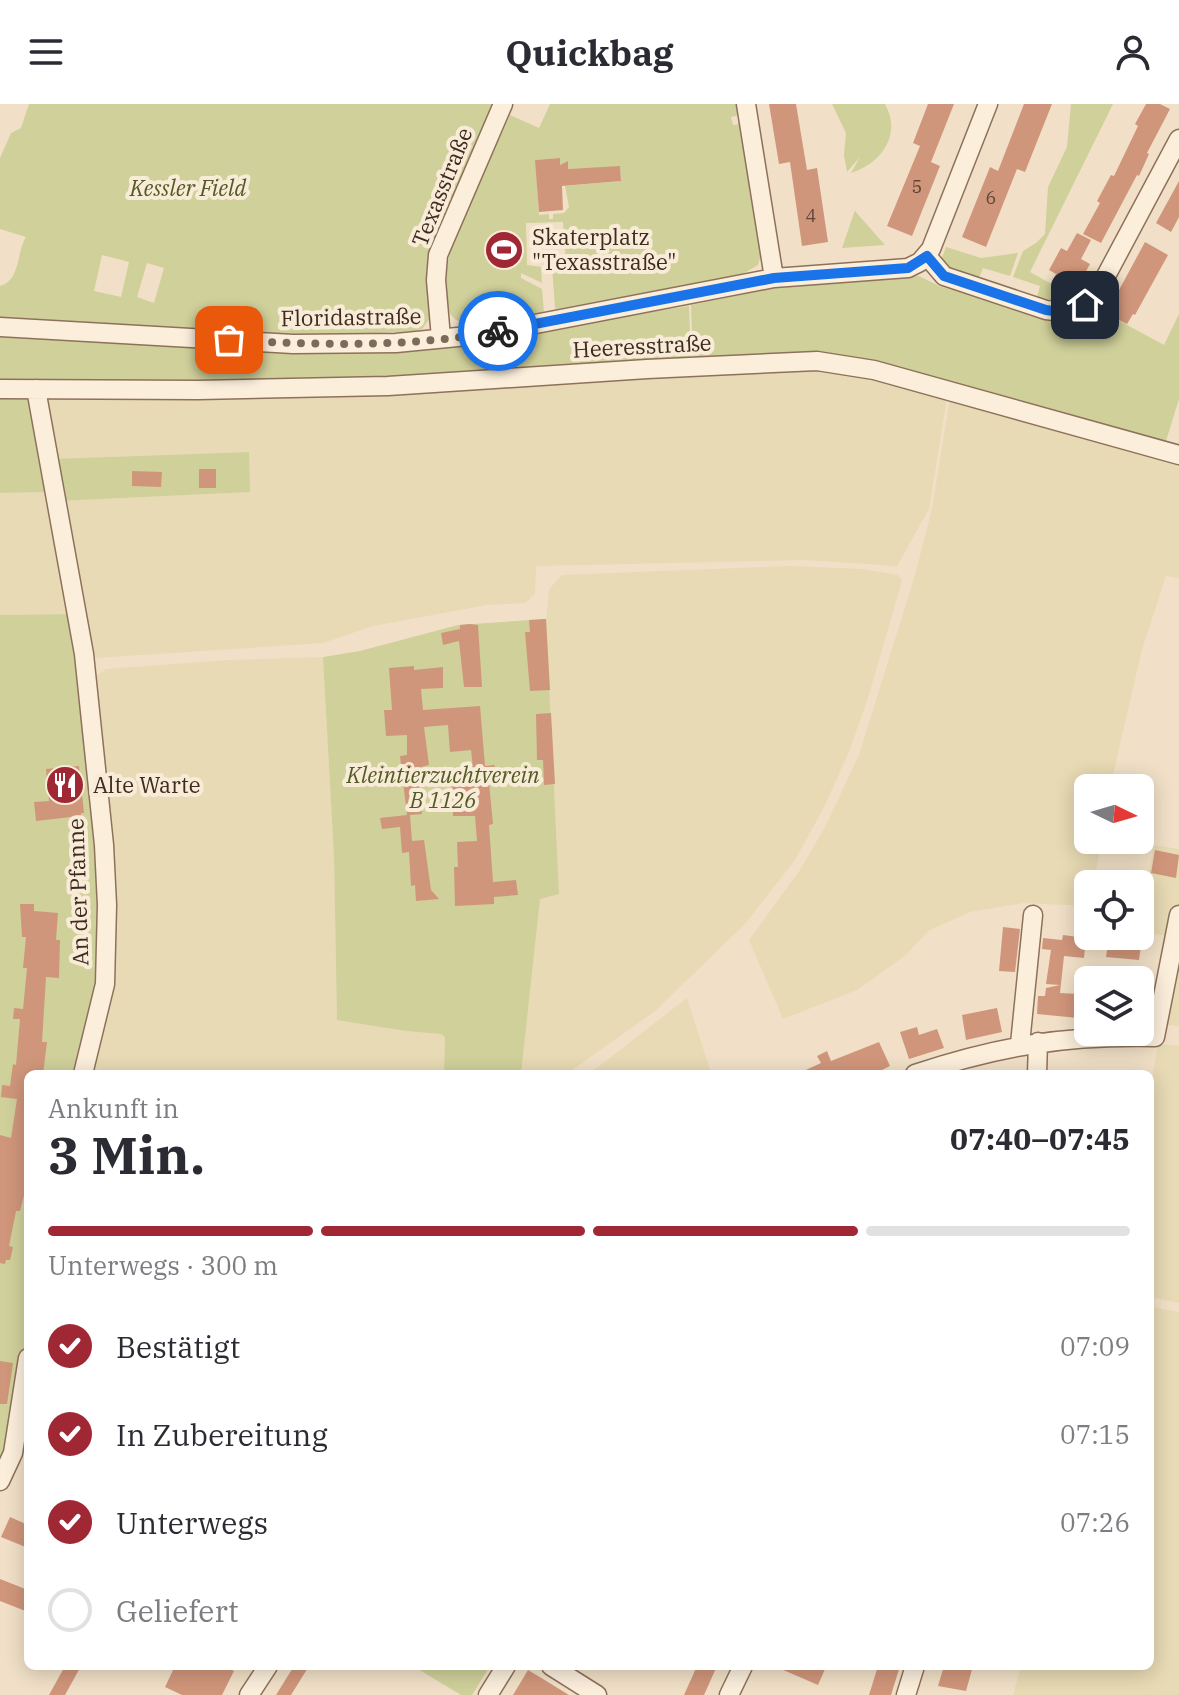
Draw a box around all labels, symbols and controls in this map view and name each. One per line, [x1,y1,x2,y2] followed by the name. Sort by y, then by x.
[505,29,674,76] text: Quickbag
[24,30,68,74] icon: menu
[1111,30,1155,74] icon: person
[405,123,479,251] street label: Texasstraße
[129,173,247,202] park label: Kessler Field
[912,175,922,198] house number: 5
[986,186,996,209] house number: 6
[806,204,816,227] house number: 4
[532,222,676,276] place label: Skaterplatz "Texasstraße"
[483,229,525,271] sports icon: Skaterplatz "Texasstraße"
[1051,271,1119,339] pin
[1063,283,1107,327] icon: home
[458,291,538,371] courier
[280,301,422,332] street label: Floridastraße
[195,306,263,374] pin
[476,309,520,353] icon: bike
[207,318,251,362] icon: bag
[572,327,712,364] street label: Heeresstraße
[345,760,540,814] park label: Kleintierzuchtverein B 1126
[44,764,86,806] restaurant icon: Alte Warte
[93,770,201,799] place label: Alte Warte
[1074,774,1154,854] north arrow
[1074,774,1154,1046] map controls
[60,818,95,966] street label: An der Pfanne
[1074,870,1154,950] button: locate
[1074,966,1154,1046] button: layers
[48,1091,179,1125] text: Ankunft in
[950,1119,1130,1158] text: 07:40–07:45
[48,1121,205,1188] text: 3 Min.
[48,1248,278,1282] text: Unterwegs · 300 m
[48,1324,92,1368] icon: check
[116,1327,240,1366] text: Bestätigt
[1060,1329,1130,1363] text: 07:09
[48,1412,92,1456] icon: check
[116,1415,328,1454] text: In Zubereitung
[1060,1417,1130,1451] text: 07:15
[48,1500,92,1544] icon: check
[116,1503,268,1542] text: Unterwegs
[1060,1505,1130,1539] text: 07:26
[116,1591,239,1630] text: Geliefert

